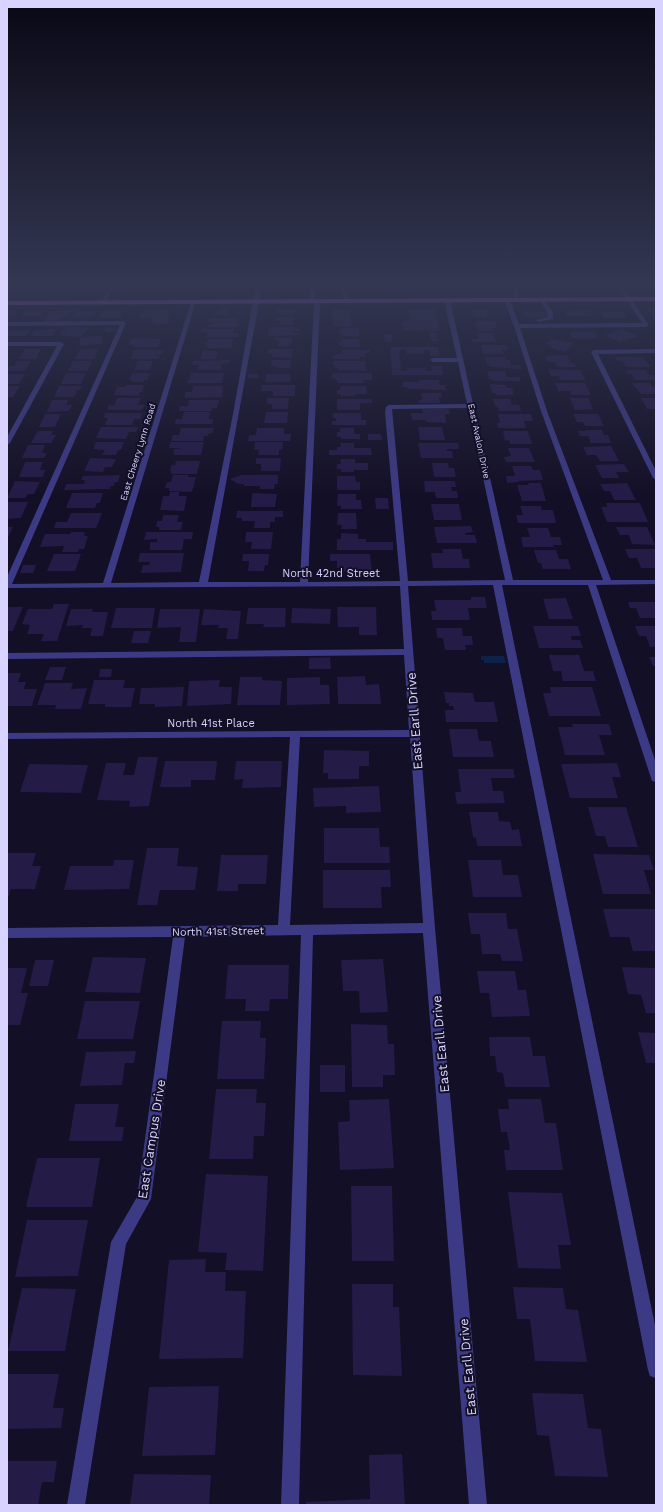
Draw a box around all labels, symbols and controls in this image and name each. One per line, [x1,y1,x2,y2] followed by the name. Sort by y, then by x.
[118,402,158,502] street label: East Cheery Lynn Road
[466,403,492,479] street label: East Avalon Drive
[282,567,380,580] street label: North 42nd Street
[404,672,425,770] street label: East Earll Drive
[167,717,255,730] street label: North 41st Place
[172,924,265,939] street label: North 41st Street
[429,995,452,1093] street label: East Earll Drive
[135,1078,168,1200] street label: East Campus Drive
[456,1318,479,1416] street label: East Earll Drive

